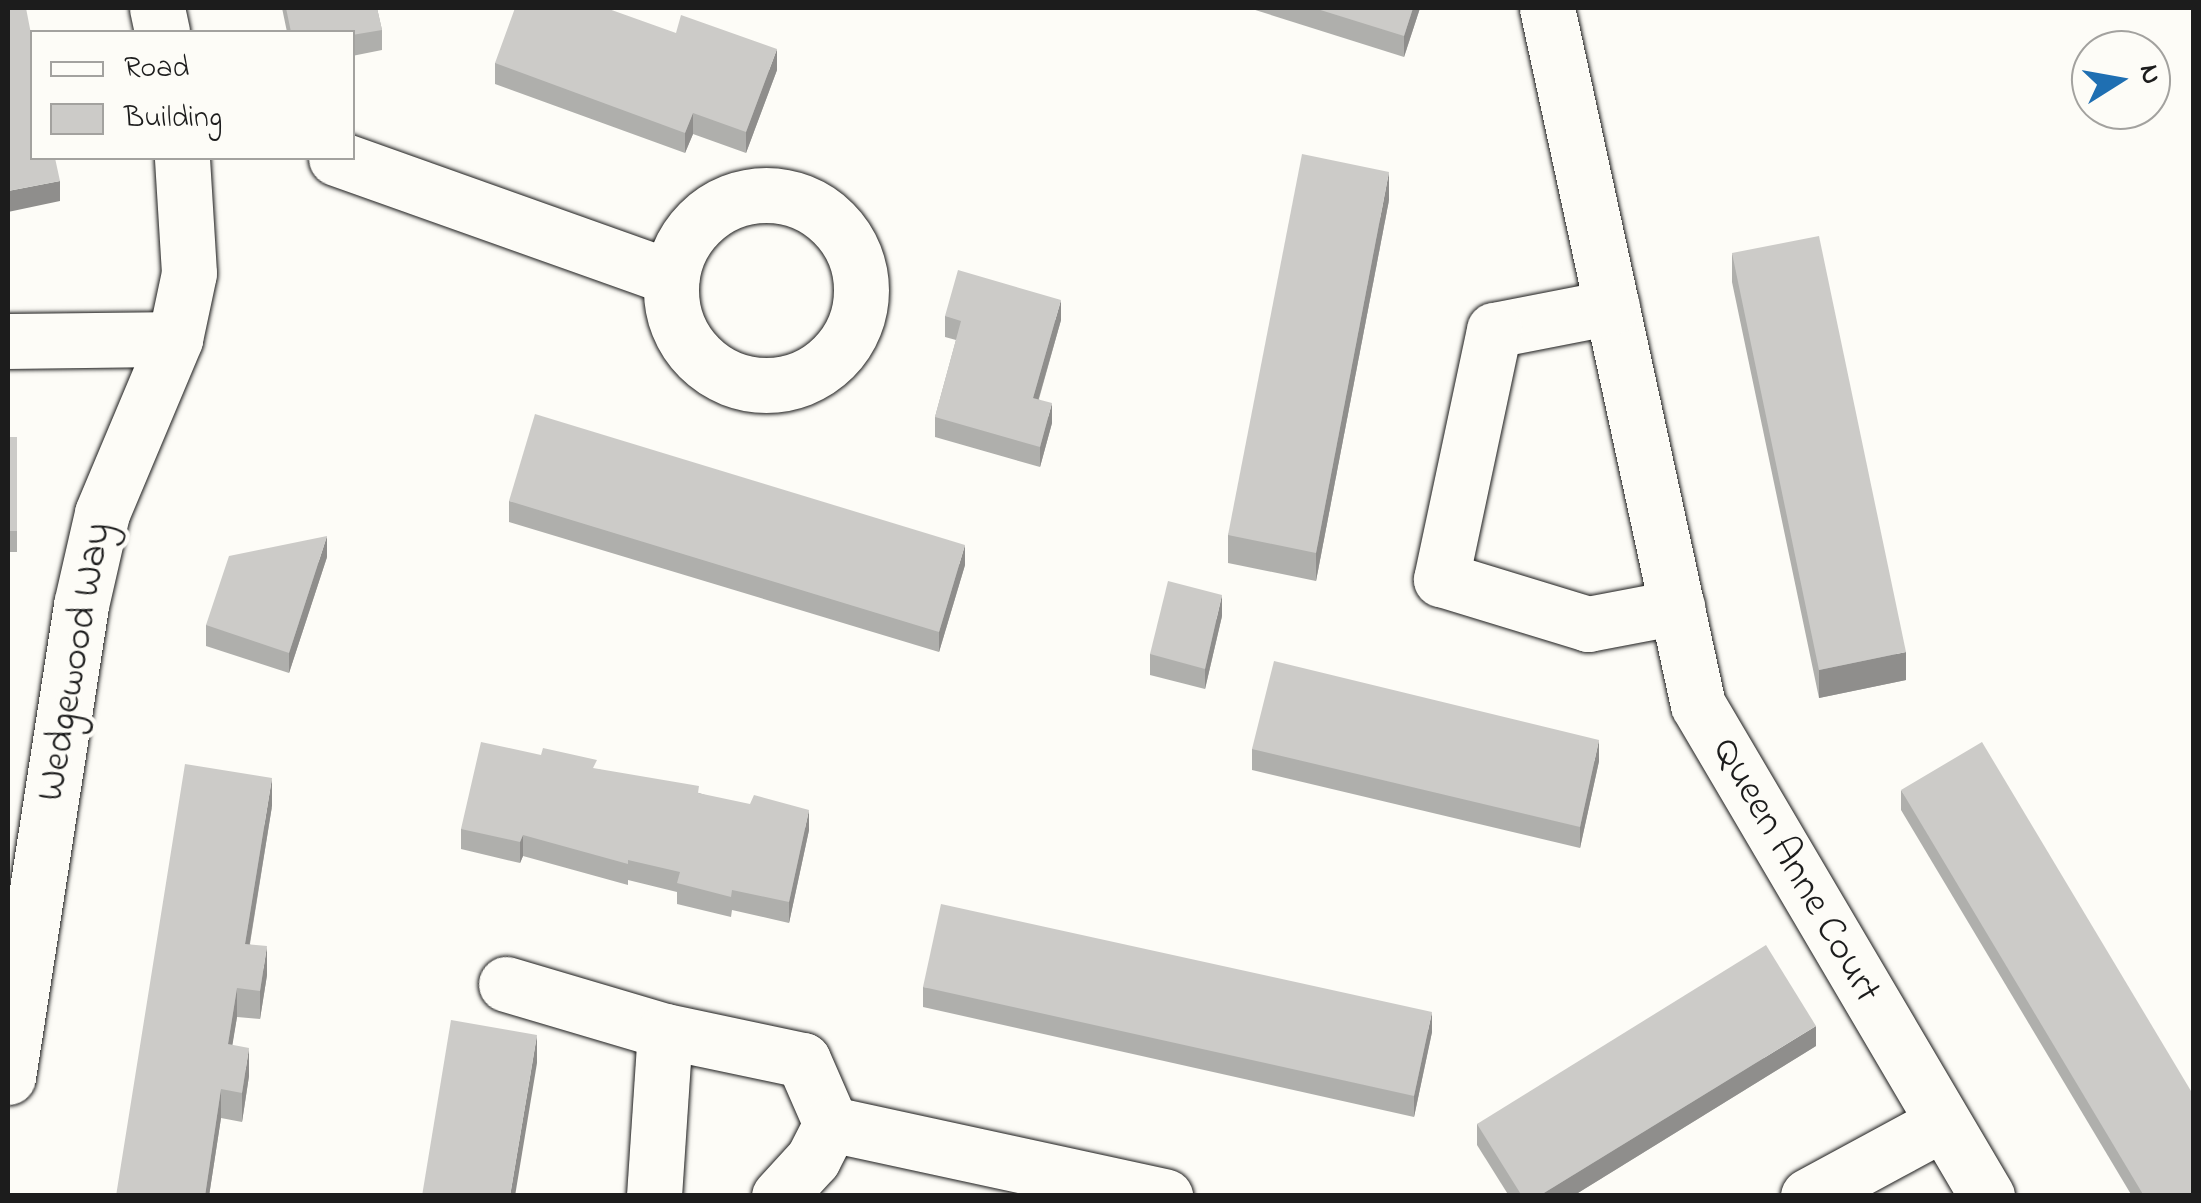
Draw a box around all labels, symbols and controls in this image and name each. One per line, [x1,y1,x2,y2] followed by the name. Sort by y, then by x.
[30,30,355,160] legend
[2071,30,2171,130] north arrow
[124,47,189,91] text: Road
[2127,61,2171,88] text: N
[124,97,222,141] text: Building
[28,519,124,805] street label: Wedgewood Way
[1700,730,1890,1012] street label: Queen Anne Court

